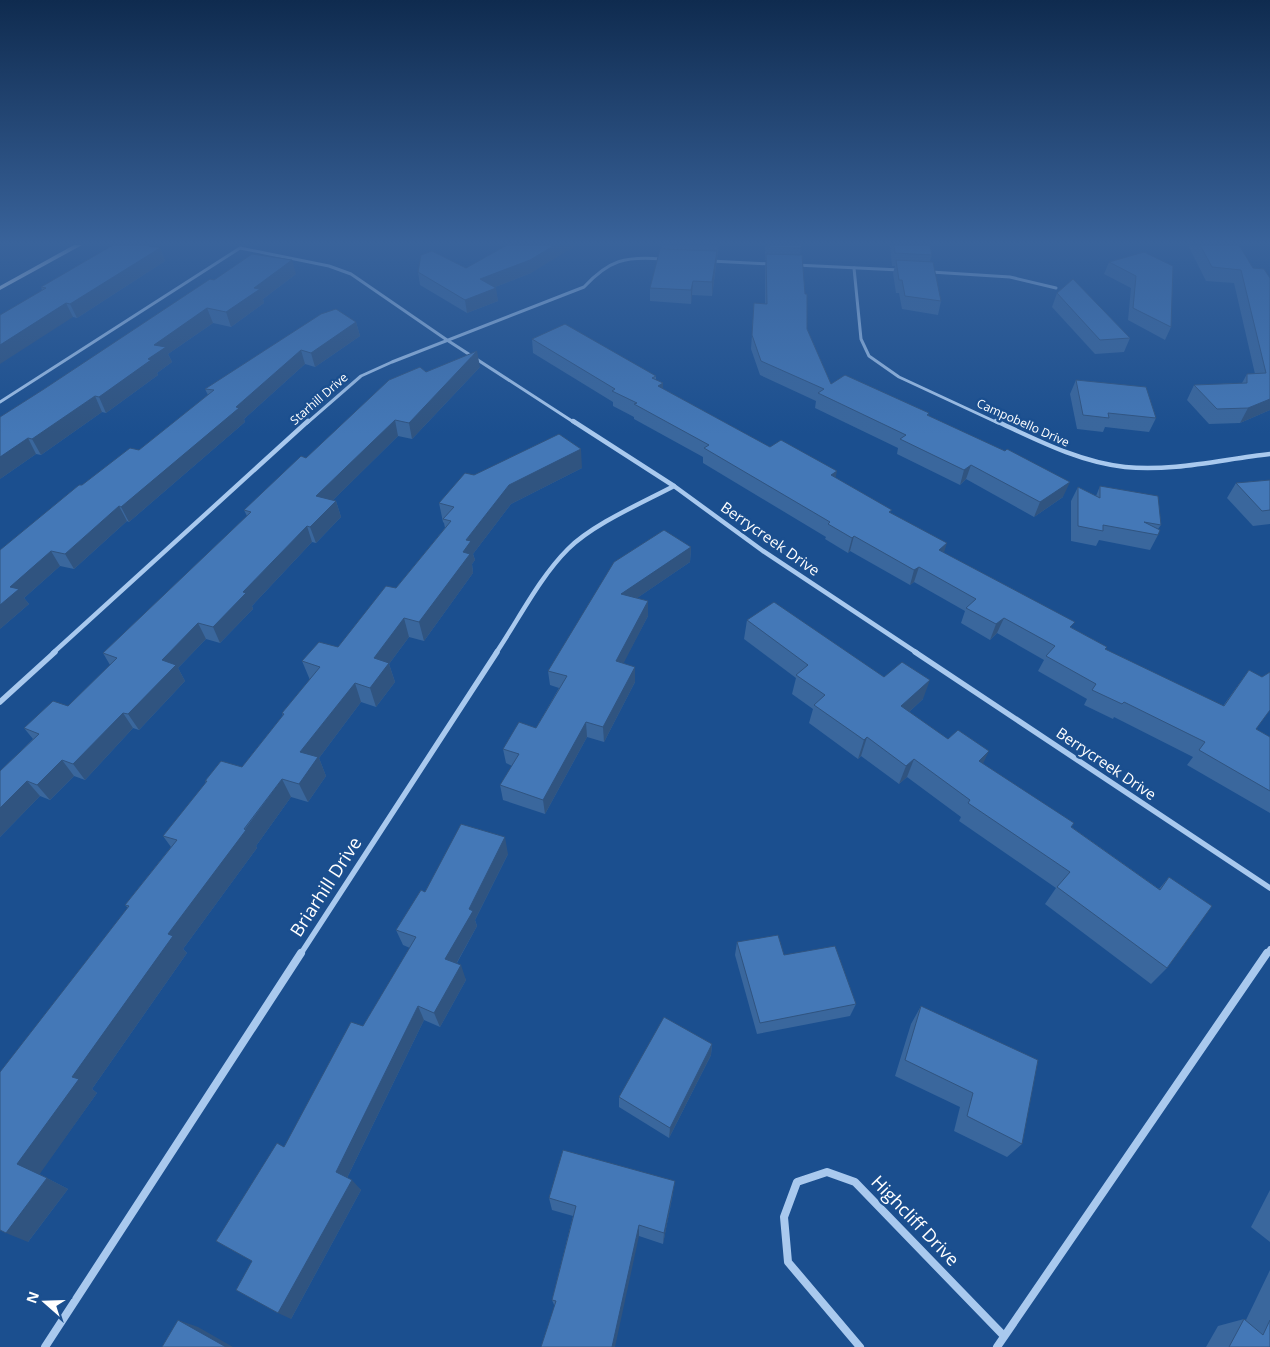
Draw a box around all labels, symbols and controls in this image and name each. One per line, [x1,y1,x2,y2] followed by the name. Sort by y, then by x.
[286,369,351,428] street label: Starhill Drive
[974,394,1072,451] street label: Campobello Drive
[717,497,824,580] street label: Berrycreek Drive
[1053,722,1160,804] street label: Berrycreek Drive
[284,832,366,941] street label: Briarhill Drive
[866,1170,965,1271] street label: Highcliff Drive
[20,1277,70,1327] north arrow
[21,1289,43,1306] text: N

